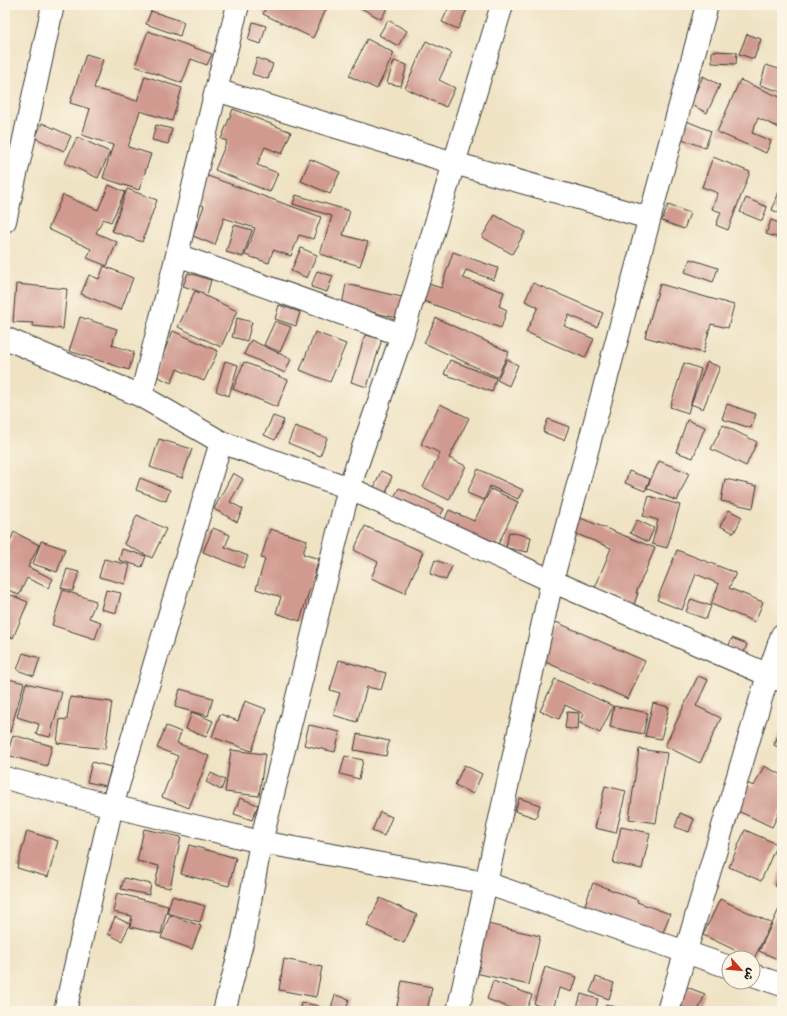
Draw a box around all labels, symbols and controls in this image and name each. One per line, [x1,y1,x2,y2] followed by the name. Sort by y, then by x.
[721,950,761,990] north arrow
[741,966,758,983] text: ش

